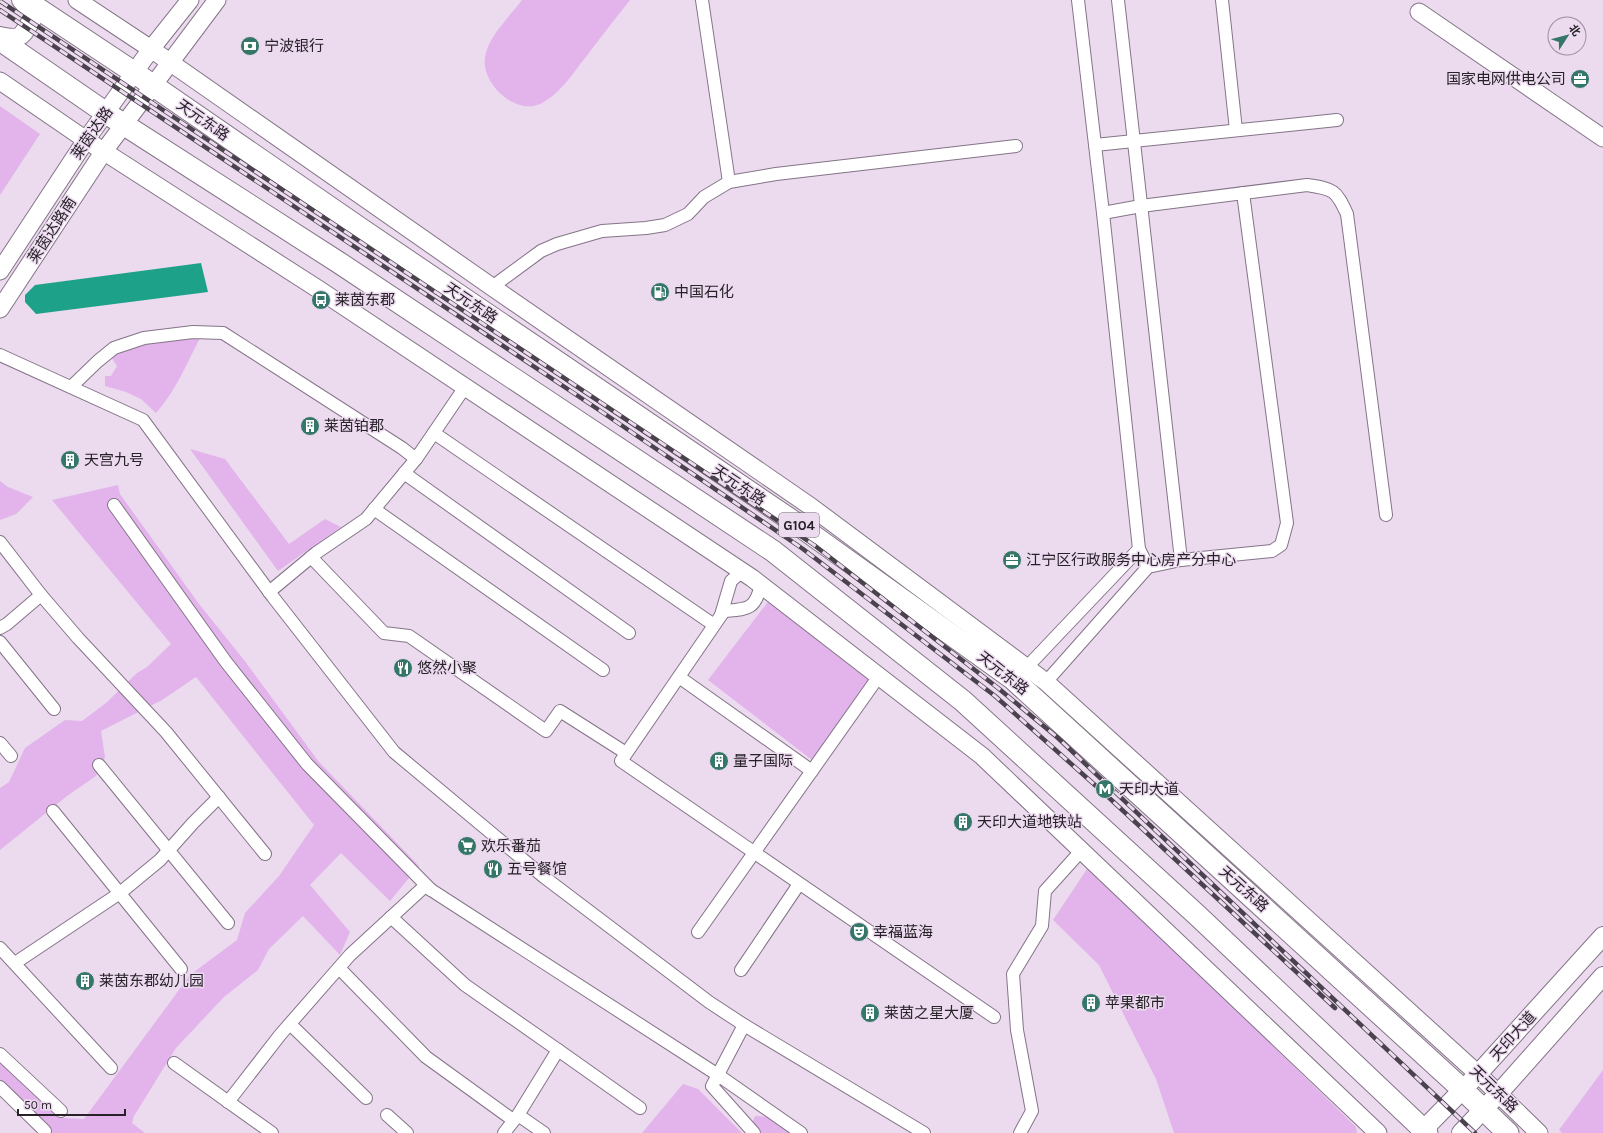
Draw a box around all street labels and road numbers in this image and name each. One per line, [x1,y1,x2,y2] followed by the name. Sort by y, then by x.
[173,95,233,145] street label: 天元东路
[67,103,117,163] street label: 莱茵达路
[24,194,80,266] street label: 莱茵达路南
[441,279,501,327] street label: 天元东路
[709,461,769,509] street label: 天元东路
[779,513,819,537] road number: G104
[974,647,1032,699] street label: 天元东路
[1216,862,1272,916] street label: 天元东路
[1486,1008,1540,1064] street label: 天印大道
[1466,1062,1522,1116] street label: 天元东路

